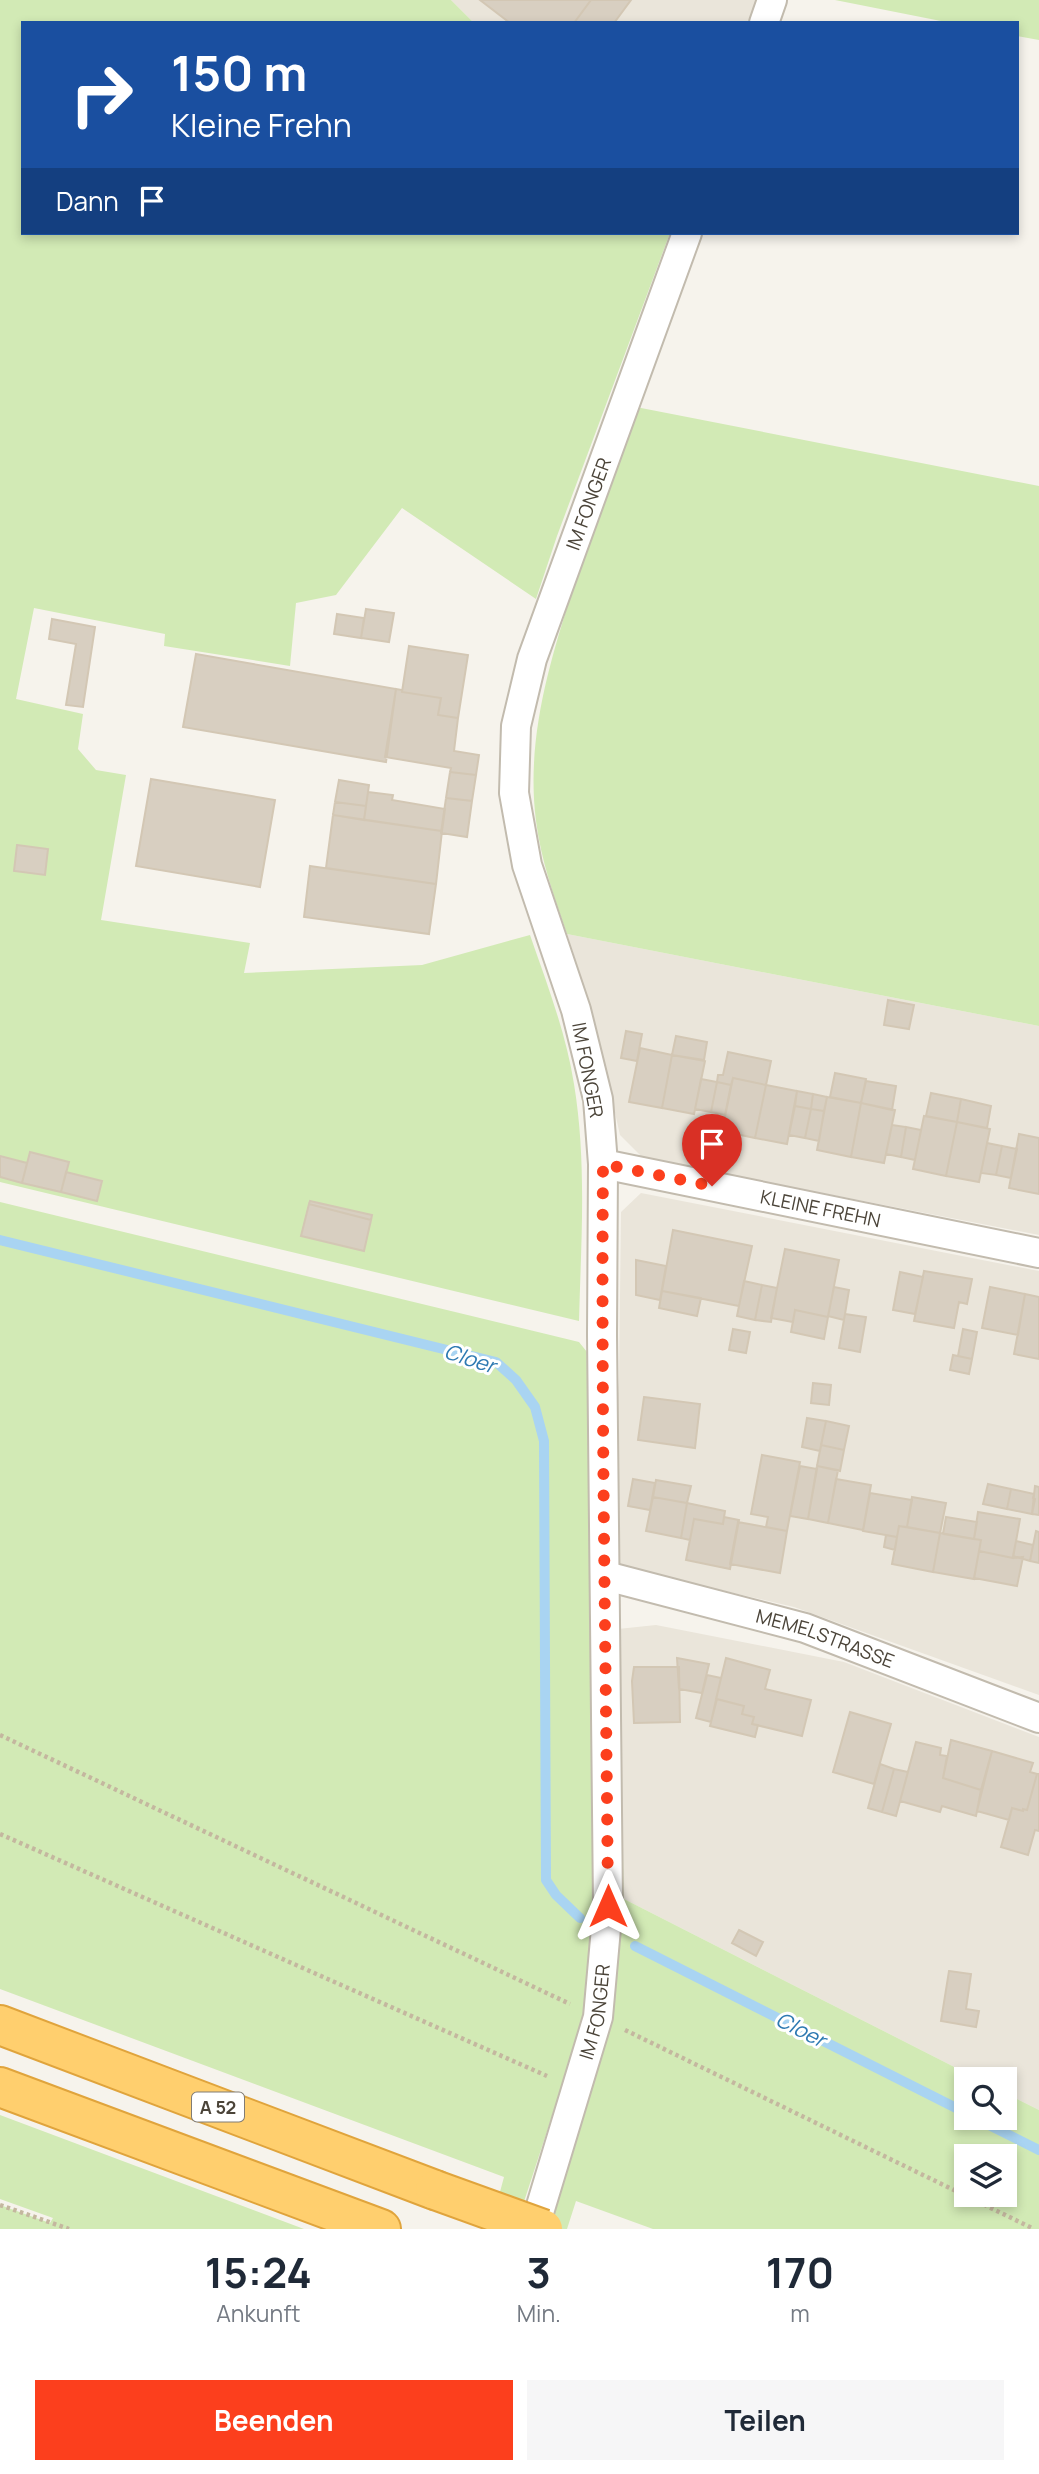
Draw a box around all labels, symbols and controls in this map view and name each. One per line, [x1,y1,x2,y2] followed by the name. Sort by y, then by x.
[171,39,307,106] text: 150 m
[56,49,147,140] icon: right
[171,103,352,147] text: Kleine Frehn
[133,182,171,220] icon: arrive
[56,183,119,219] text: Dann
[560,454,617,554] street label: IM FONGER
[566,1020,610,1120] street label: IM FONGER
[682,1114,742,1186] pin
[693,1125,731,1163] icon: arrive
[758,1183,883,1233] street label: KLEINE FREHN
[441,1337,501,1380] water label: Cloer
[753,1603,898,1674] street label: MEMELSTRASSE
[571,1869,645,1943] position arrow
[573,1963,616,2063] street label: IM FONGER
[771,2005,833,2054] water label: Cloer
[954,2067,1017,2207] map controls
[954,2067,1017,2130] button: search
[192,2092,244,2122] road number: A 52
[954,2144,1017,2207] button: layers
[205,2243,312,2301] text: 15:24
[527,2243,551,2301] text: 3
[766,2243,834,2301] text: 170
[216,2297,301,2329] text: Ankunft
[517,2297,561,2329] text: Min.
[790,2297,810,2329] text: m
[35,2380,513,2460] button: Beenden
[527,2380,1004,2460] button: Teilen

